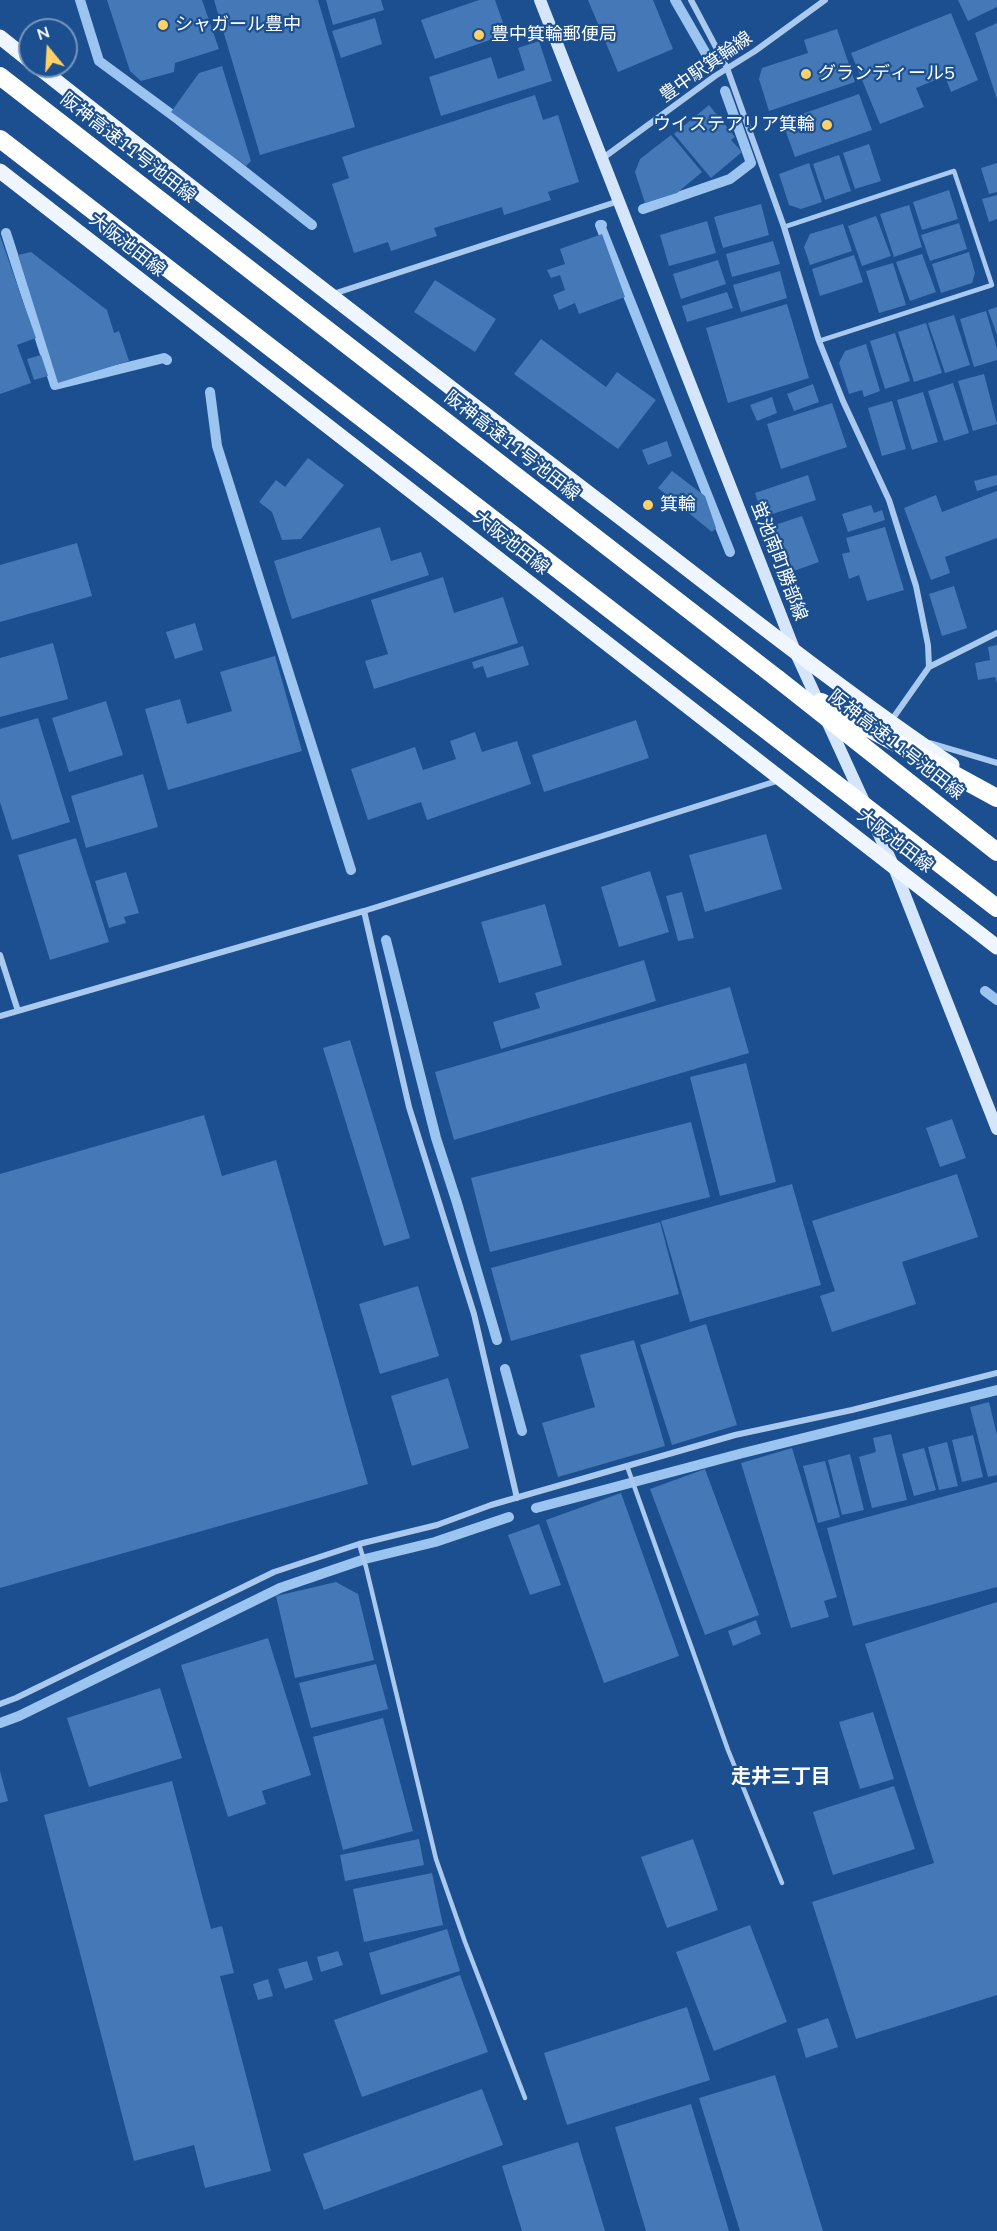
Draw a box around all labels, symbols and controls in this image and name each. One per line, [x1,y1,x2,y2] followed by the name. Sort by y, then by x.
[175,14,301,36] place label: シャガール豊中
[18,18,78,78] north arrow
[156,18,170,32] marker: シャガール豊中
[34,21,52,44] text: N
[491,24,617,46] place label: 豊中箕輪郵便局
[656,27,756,107] street label: 豊中駅箕輪線
[472,28,486,42] marker: 豊中箕輪郵便局
[818,63,955,85] place label: グランディール5
[799,67,813,81] marker: グランディール5
[56,89,200,207] street label: 阪神高速11号池田線
[653,114,815,136] place label: ウイステアリア箕輪
[820,118,834,132] marker: ウイステアリア箕輪
[85,209,169,281] street label: 大阪池田線
[440,387,584,505] street label: 阪神高速11号池田線
[660,494,696,516] place label: 箕輪
[641,498,655,512] marker: 箕輪
[746,498,812,624] street label: 蛍池南町勝部線
[469,507,553,579] street label: 大阪池田線
[824,686,968,804] street label: 阪神高速11号池田線
[853,805,937,877] street label: 大阪池田線
[731,1765,831,1789] district label: 走井三丁目

